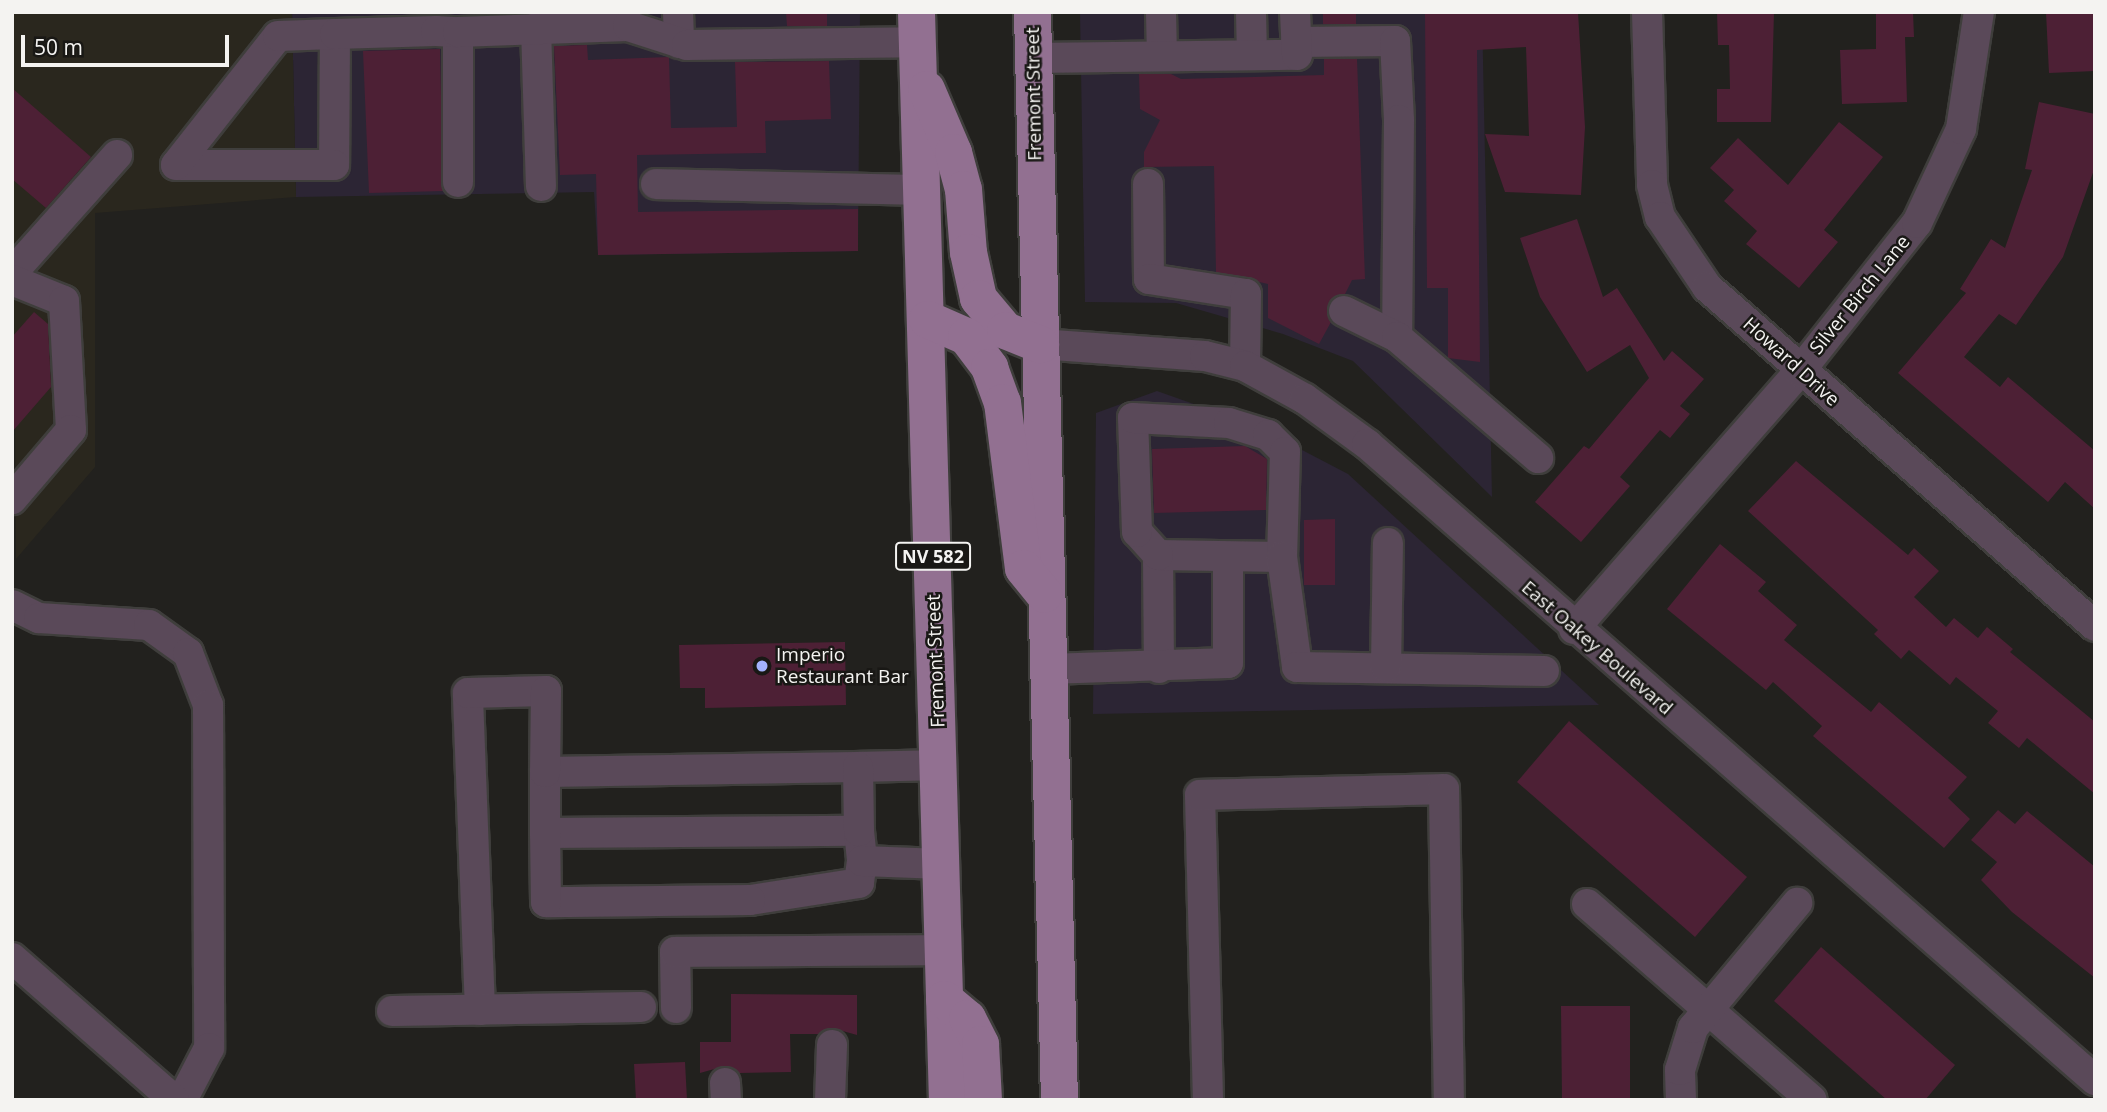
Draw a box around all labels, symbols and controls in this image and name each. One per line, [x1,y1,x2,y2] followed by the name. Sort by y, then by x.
[24,21,233,65] scale bar
[1021,27,1047,161] street label: Fremont Street
[34,33,83,61] text: 50 m
[1805,231,1915,359] street label: Silver Birch Lane
[1738,313,1844,411] street label: Howard Drive
[894,542,972,570] road number: NV 582
[1517,576,1677,720] street label: East Oakey Boulevard
[922,594,950,728] street label: Fremont Street
[776,644,909,688] place label: Imperio Restaurant Bar
[754,658,770,674] marker: Imperio Restaurant Bar

